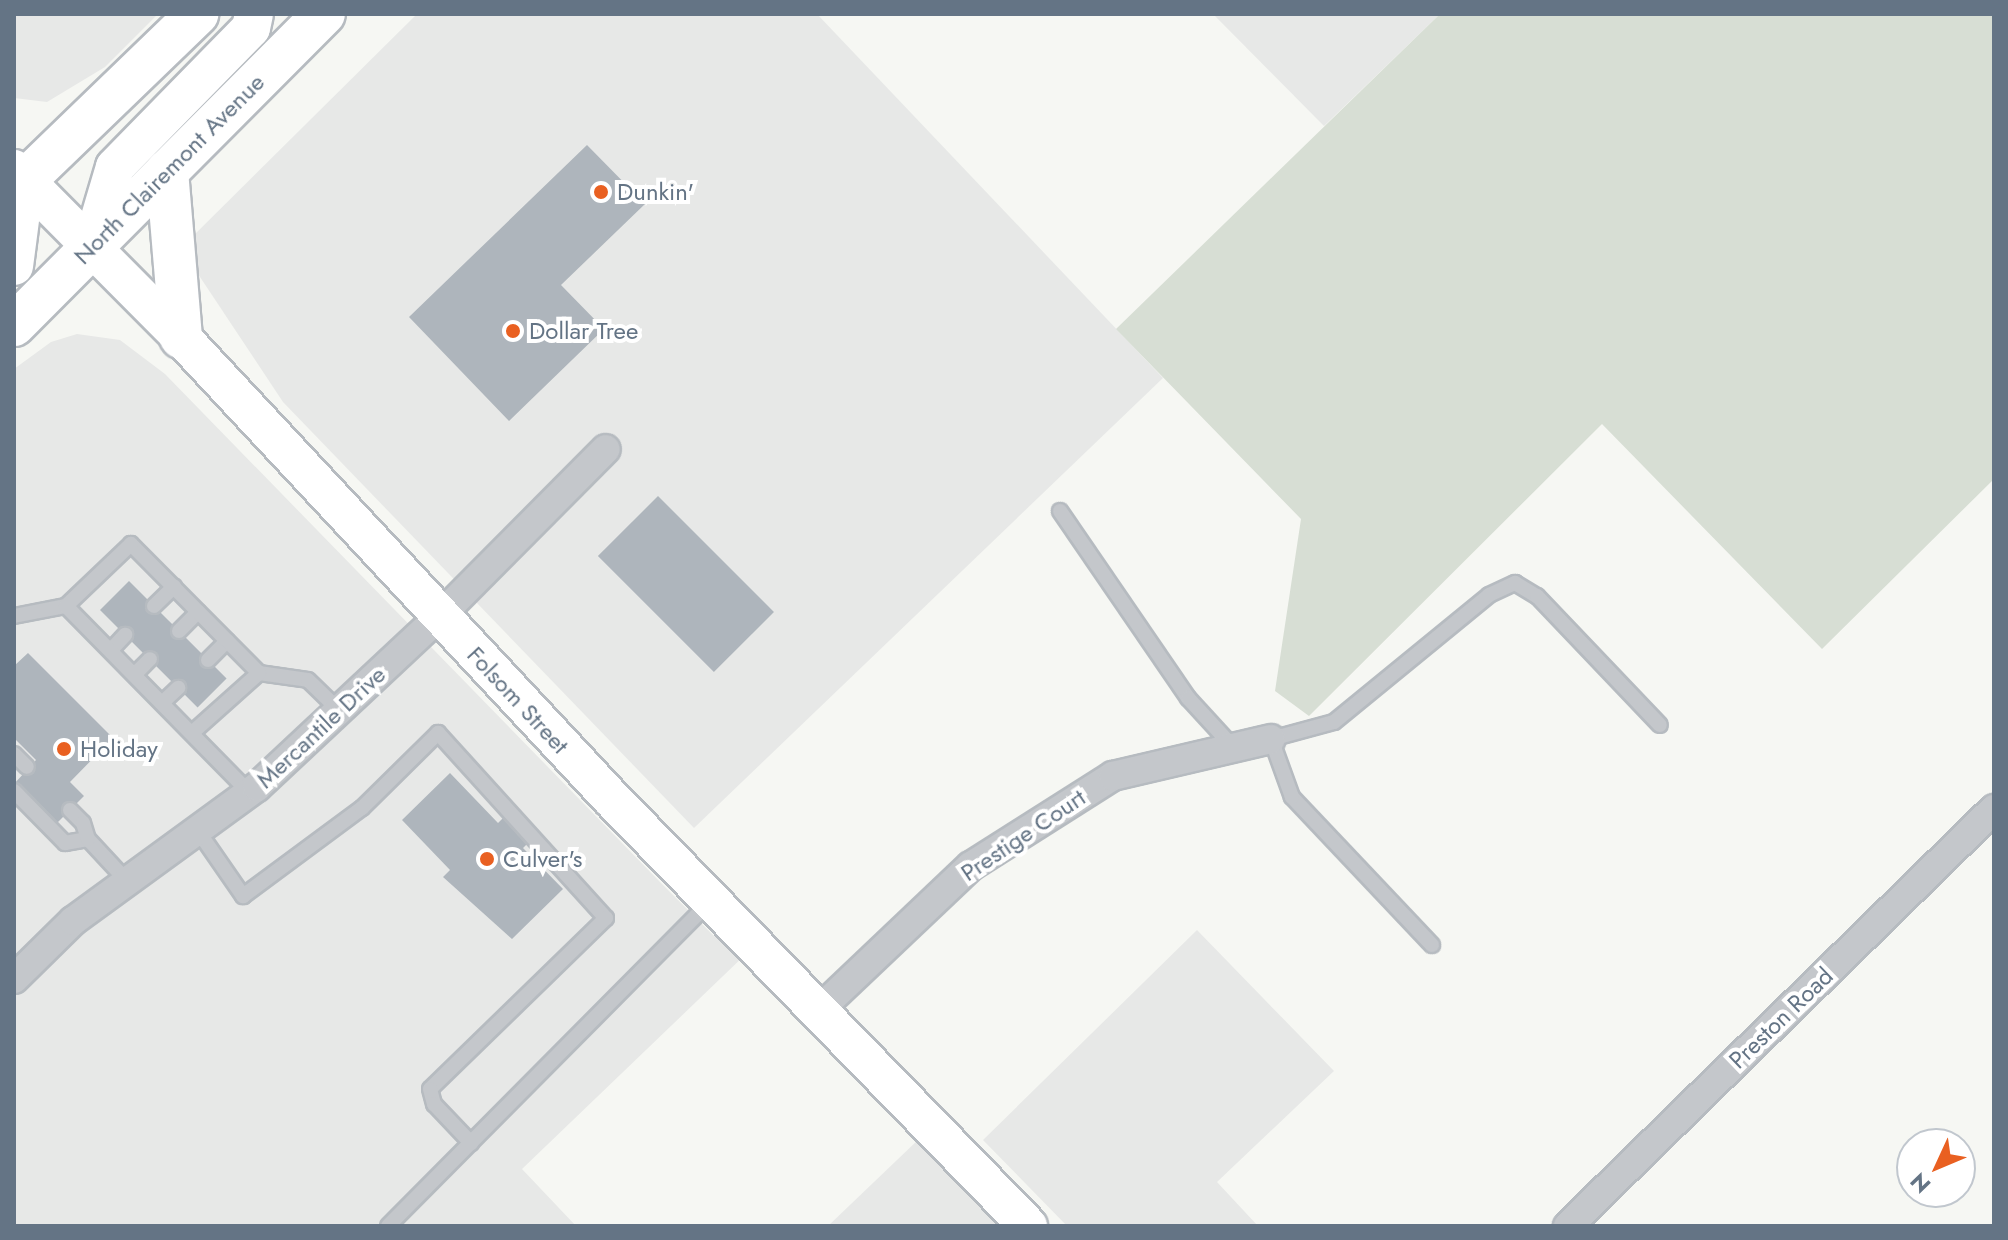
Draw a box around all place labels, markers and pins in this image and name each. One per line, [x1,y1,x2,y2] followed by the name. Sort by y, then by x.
[617,178,694,206] place label: Dunkin'
[592,183,610,201] marker: Dunkin'
[529,317,638,345] place label: Dollar Tree
[504,322,522,340] marker: Dollar Tree
[80,735,158,763] place label: Holiday
[55,740,73,758] marker: Holiday
[503,845,582,873] place label: Culver's
[478,850,496,868] marker: Culver's

